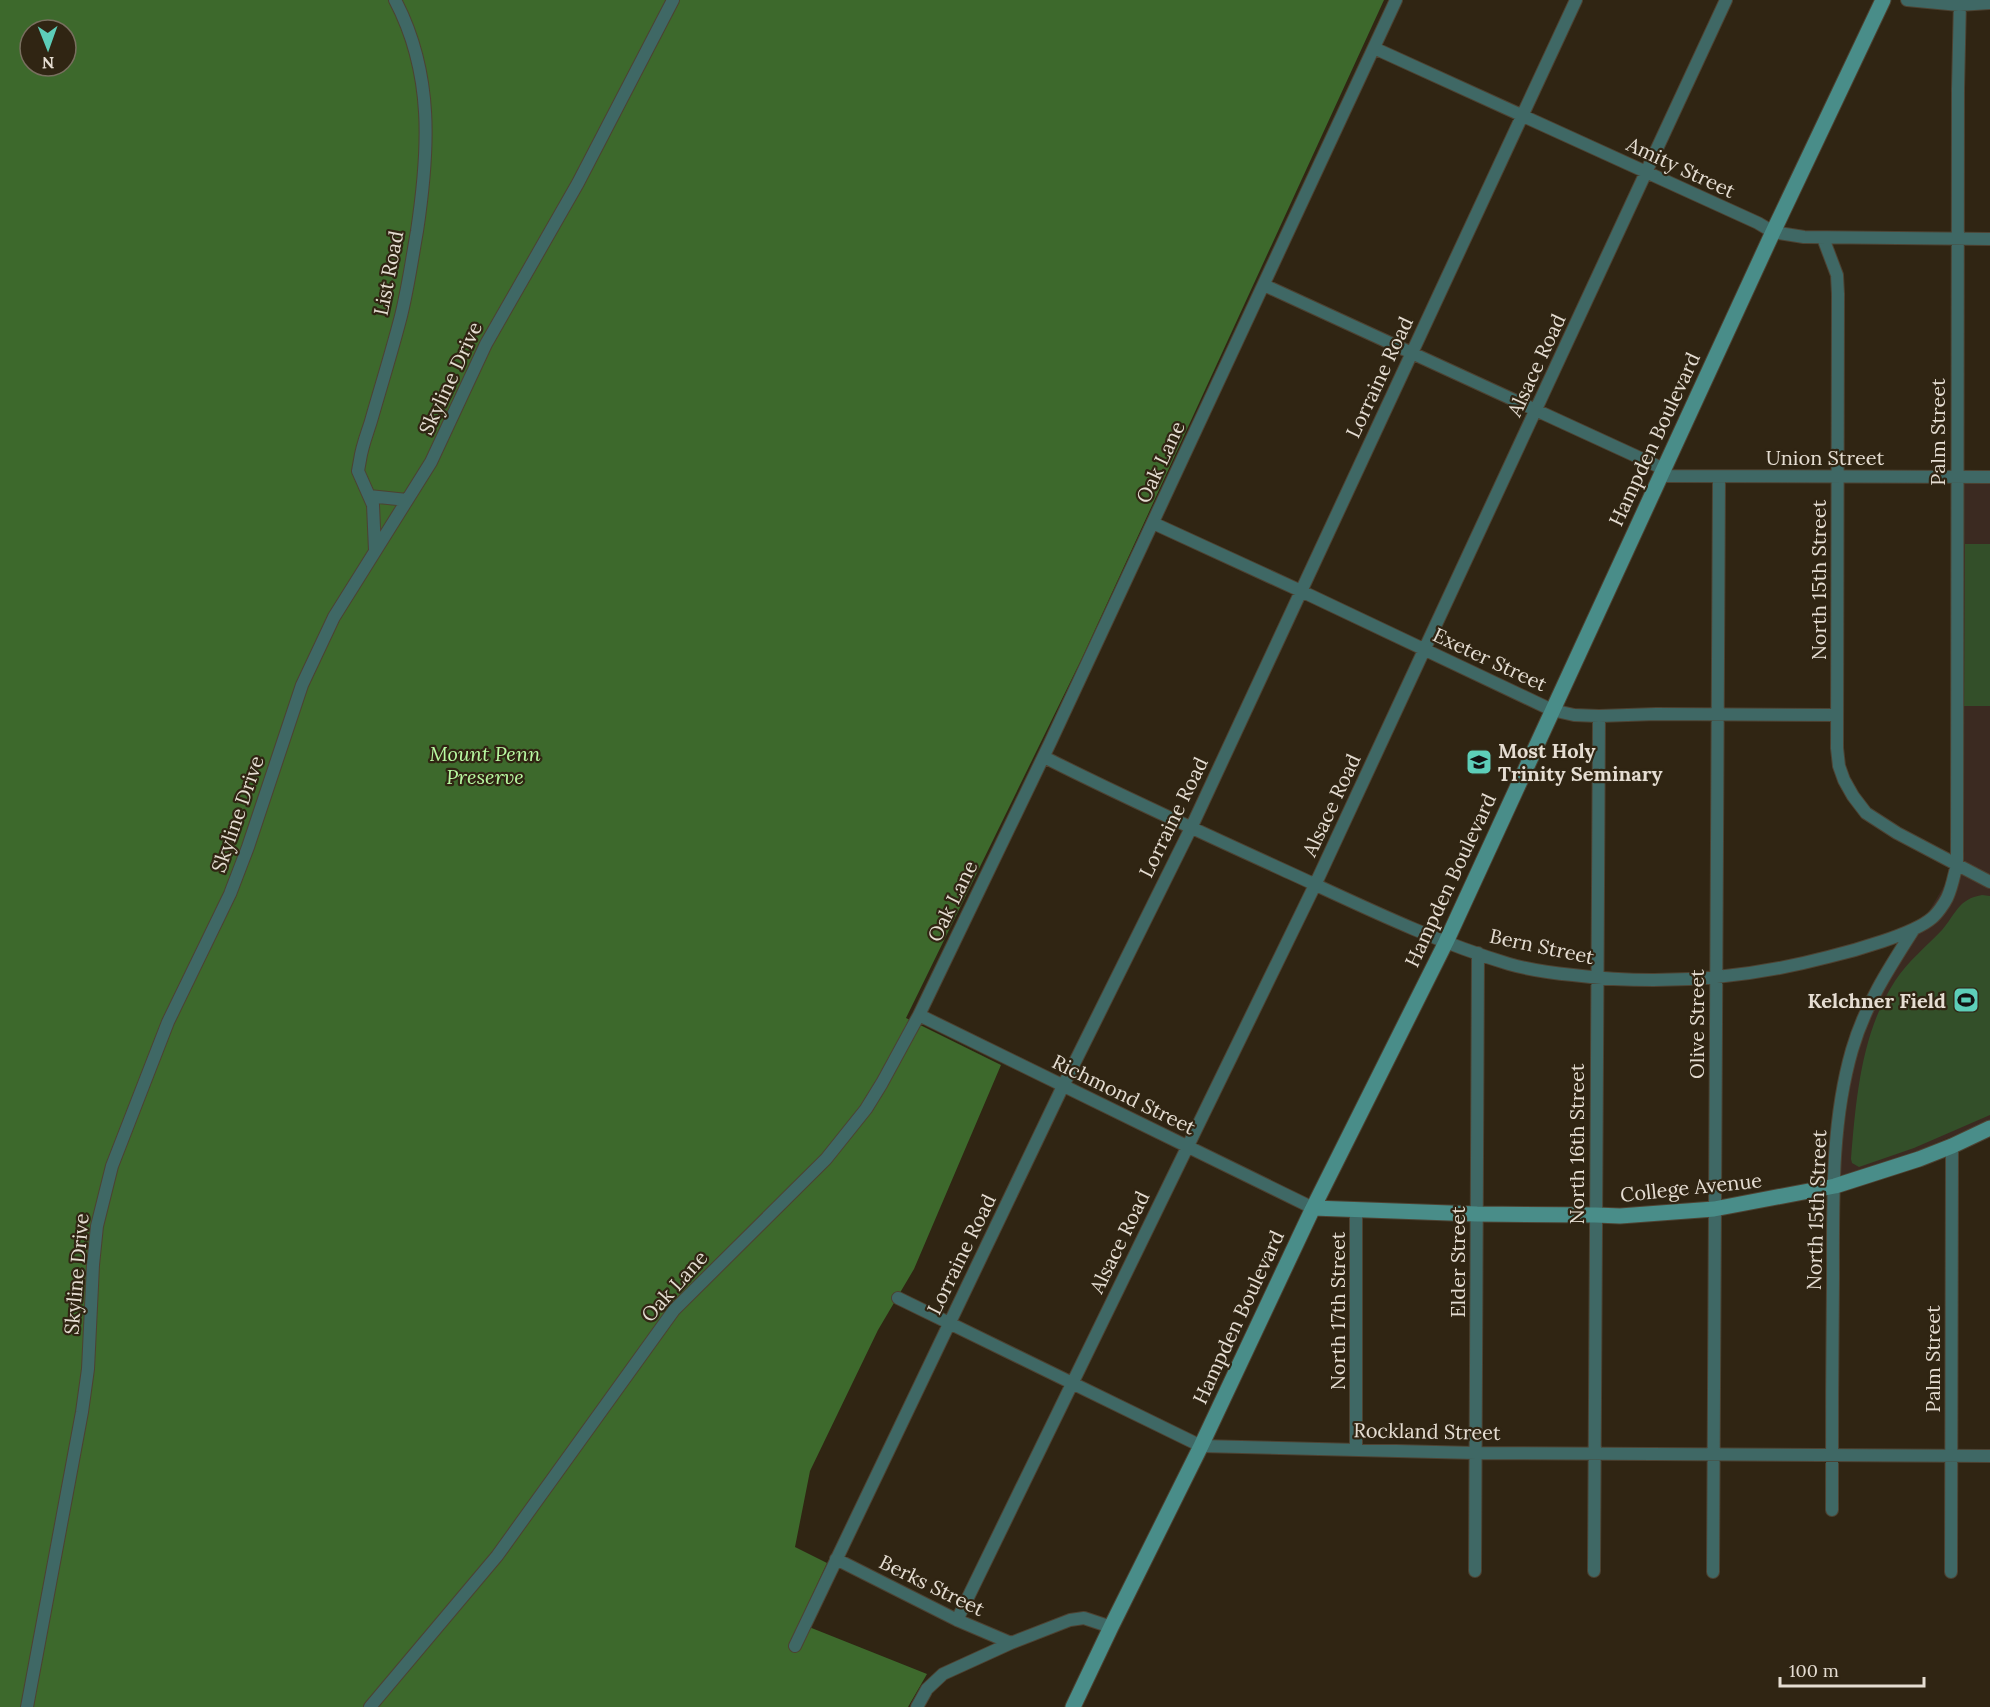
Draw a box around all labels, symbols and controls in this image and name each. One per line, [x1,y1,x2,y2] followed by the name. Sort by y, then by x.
[18,18,78,78] north arrow
[42,53,55,73] text: N
[1622,131,1739,203] street label: Amity Street
[368,228,408,318] street label: List Road
[1501,310,1571,421] street label: Alsace Road
[1340,312,1418,442] street label: Lorraine Road
[413,317,487,439] street label: Skyline Drive
[1603,348,1705,530] street label: Hampden Boulevard
[1925,378,1950,486] street label: Palm Street
[1130,417,1190,507] street label: Oak Lane
[1766,445,1885,470] street label: Union Street
[1806,500,1831,660] street label: North 15th Street
[1429,622,1551,696] street label: Exeter Street
[1498,738,1663,786] place label: Most Holy Trinity Seminary
[429,741,541,789] park label: Mount Penn Preserve
[1464,747,1494,777] school or university icon: Most Holy Trinity Seminary
[1296,750,1366,861] street label: Alsace Road
[205,752,269,876] street label: Skyline Drive
[1133,753,1213,881] street label: Lorraine Road
[1399,789,1501,971] street label: Hampden Boulevard
[922,856,982,946] street label: Oak Lane
[1488,923,1597,969] street label: Bern Street
[1684,969,1709,1079] street label: Olive Street
[1951,985,1981,1015] sports icon: Kelchner Field
[1807,988,1946,1013] place label: Kelchner Field
[1048,1048,1200,1140] street label: Richmond Street
[1564,1063,1589,1225] street label: North 16th Street
[1801,1129,1831,1291] street label: North 15th Street
[1619,1167,1763,1207] street label: College Avenue
[1083,1187,1154,1298] street label: Alsace Road
[921,1190,1001,1318] street label: Lorraine Road
[1445,1206,1470,1318] street label: Elder Street
[58,1212,94,1336] street label: Skyline Drive
[1187,1226,1289,1408] street label: Hampden Boulevard
[1325,1231,1350,1390] street label: North 17th Street
[635,1245,713,1327] street label: Oak Lane
[1920,1305,1945,1413] street label: Palm Street
[1353,1417,1501,1445] street label: Rockland Street
[875,1549,989,1621] street label: Berks Street
[1780,1650,1924,1688] scale bar
[1789,1659,1839,1682] text: 100 m

